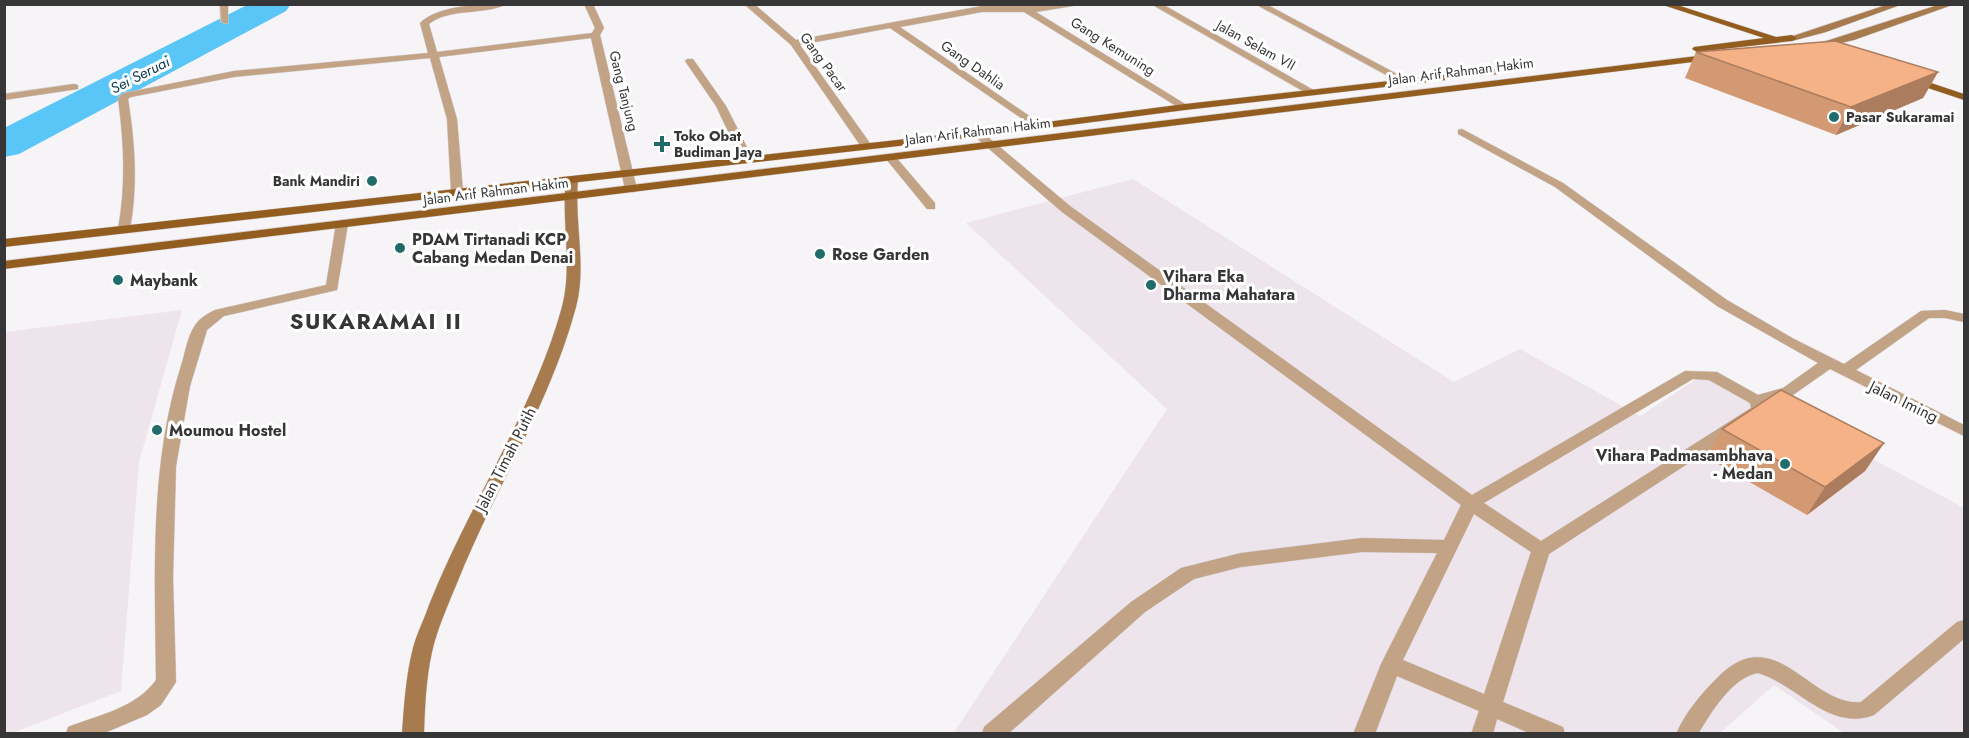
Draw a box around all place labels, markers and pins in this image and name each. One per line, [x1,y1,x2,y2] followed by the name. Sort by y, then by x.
[1846,107,1954,127] place label: Pasar Sukaramai
[1827,110,1841,124] marker: Pasar Sukaramai
[674,126,762,162] place label: Toko Obat Budiman Jaya
[655,137,669,151] marker: Toko Obat Budiman Jaya
[273,171,360,191] place label: Bank Mandiri
[365,174,379,188] marker: Bank Mandiri
[412,228,573,269] place label: PDAM Tirtanadi KCP Cabang Medan Denai
[393,241,407,255] marker: PDAM Tirtanadi KCP Cabang Medan Denai
[832,243,930,266] place label: Rose Garden
[813,247,827,261] marker: Rose Garden
[1162,265,1295,306] place label: Vihara Eka Dharma Mahatara
[130,269,199,292] place label: Maybank
[111,273,125,287] marker: Maybank
[1144,278,1158,292] marker: Vihara Eka Dharma Mahatara
[169,419,286,442] place label: Moumou Hostel
[150,423,164,437] marker: Moumou Hostel
[1595,444,1773,485] place label: Vihara Padmasambhava - Medan
[1778,457,1792,471] marker: Vihara Padmasambhava - Medan

